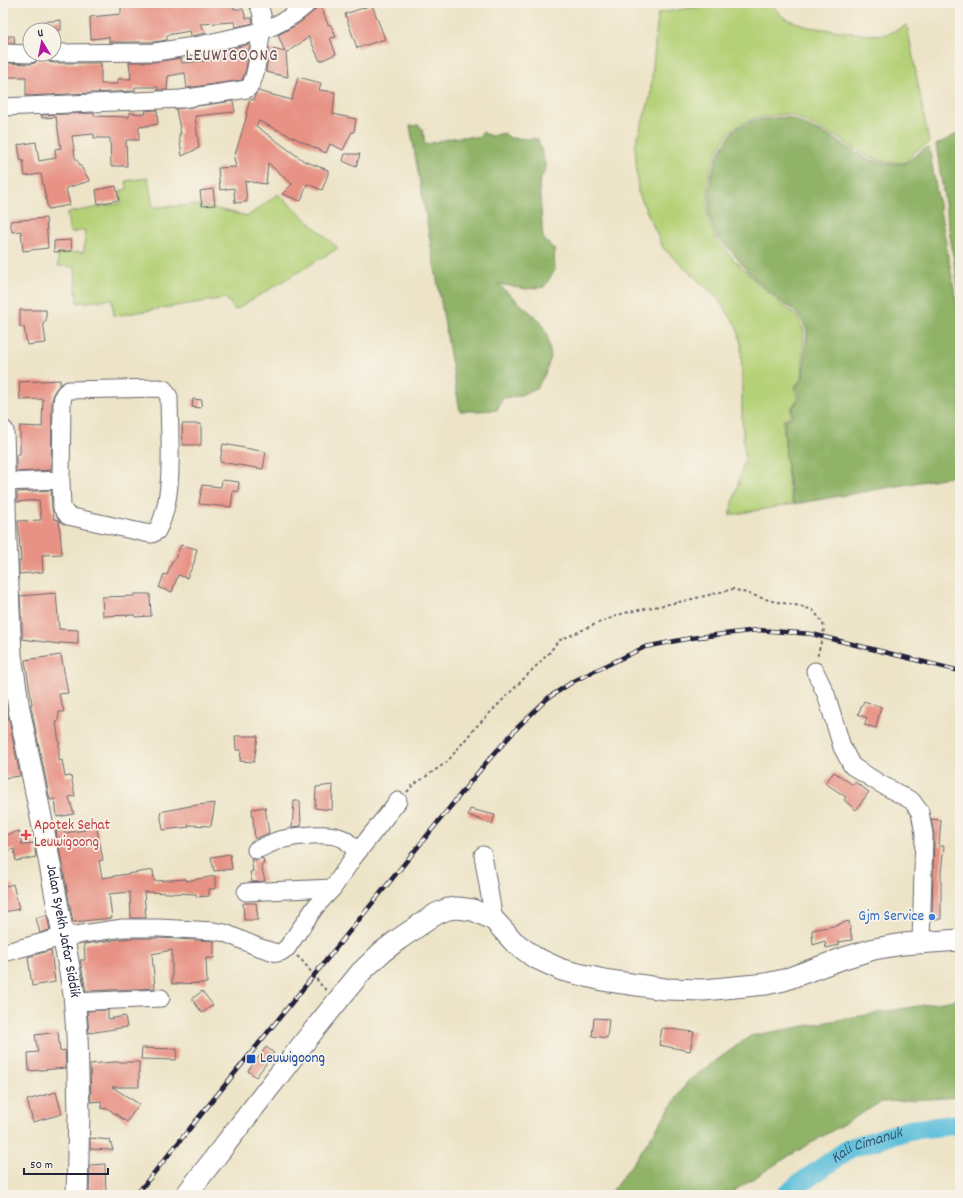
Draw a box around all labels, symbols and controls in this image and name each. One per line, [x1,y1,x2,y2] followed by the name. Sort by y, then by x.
[22,22,62,62] north arrow
[37,26,45,42] text: U
[186,45,278,69] district label: LEUWIGOONG
[34,815,111,854] place label: Apotek Sehat Leuwigoong
[21,830,31,840] marker: Apotek Sehat Leuwigoong
[39,862,85,999] street label: Jalan Syekh Jafar Siddik
[858,906,924,928] place label: Gjm Service
[927,912,937,922] marker: Gjm Service
[260,1048,325,1070] place label: Leuwigoong
[245,1053,257,1065] marker: Leuwigoong
[826,1121,907,1170] water label: Kali Cimanuk
[24,1150,108,1176] scale bar
[30,1157,53,1174] text: 50 m

